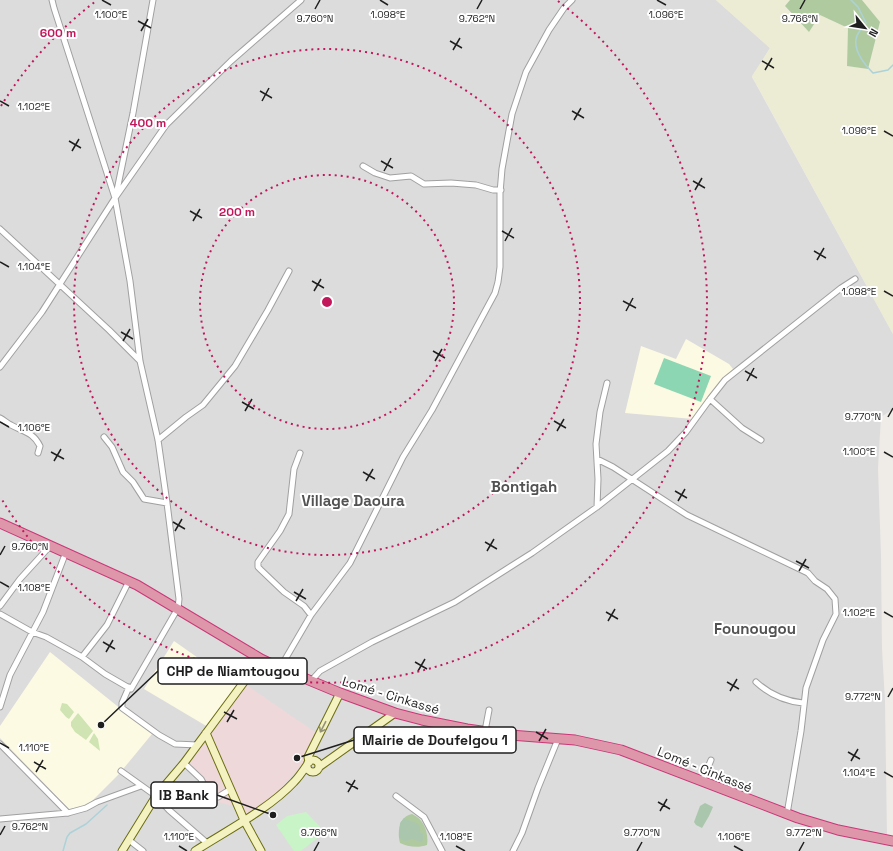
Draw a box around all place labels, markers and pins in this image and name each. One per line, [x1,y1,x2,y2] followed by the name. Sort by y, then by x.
[320,295,334,309] centre of rings
[158,658,307,684] callout: CHP de Niamtougou
[354,727,516,753] callout: Mairie de Doufelgou 1
[151,782,217,808] callout: IB Bank

